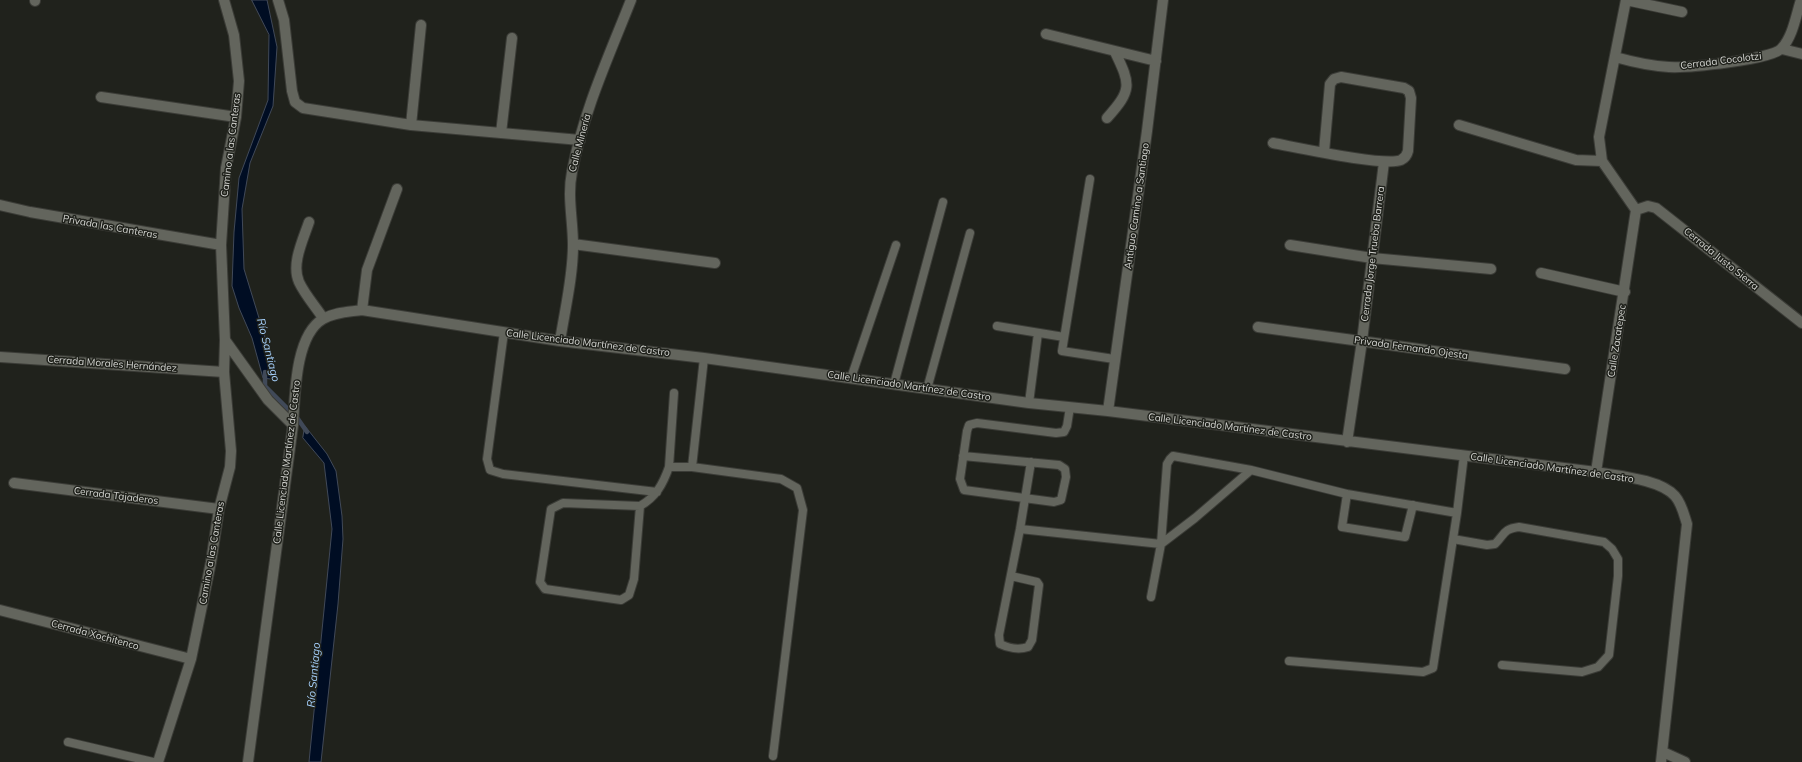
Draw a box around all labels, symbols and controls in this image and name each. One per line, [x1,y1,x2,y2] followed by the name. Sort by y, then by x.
[1680,50,1762,72] street label: Cerrada Cocolotzi
[219,92,243,198] street label: Camino a las Canteras
[566,113,594,173] street label: Calle Minería
[1122,142,1152,270] street label: Antiguo Camino a Santiago
[1359,186,1387,322] street label: Cerrada Jorge Trueba Barrera
[62,213,158,241] street label: Privada las Canteras
[1681,225,1761,293] street label: Cerrada Justo Sierra
[1605,304,1629,378] street label: Calle Zacatepec
[254,317,282,383] water label: Río Santiago
[505,327,671,359] street label: Calle Licenciado Martínez de Castro
[1353,334,1469,362] street label: Privada Fernando Ojesta
[47,353,177,375] street label: Cerrada Morales Hernández
[826,369,992,403] street label: Calle Licenciado Martínez de Castro
[271,379,303,545] street label: Calle Licenciado Martínez de Castro
[1147,411,1313,443] street label: Calle Licenciado Martínez de Castro
[1469,451,1635,485] street label: Calle Licenciado Martínez de Castro
[73,485,159,507] street label: Cerrada Tajaderos
[197,500,227,606] street label: Camino a las Canteras
[50,618,140,652] street label: Cerrada Xochitenco
[305,642,323,708] water label: Río Santiago

